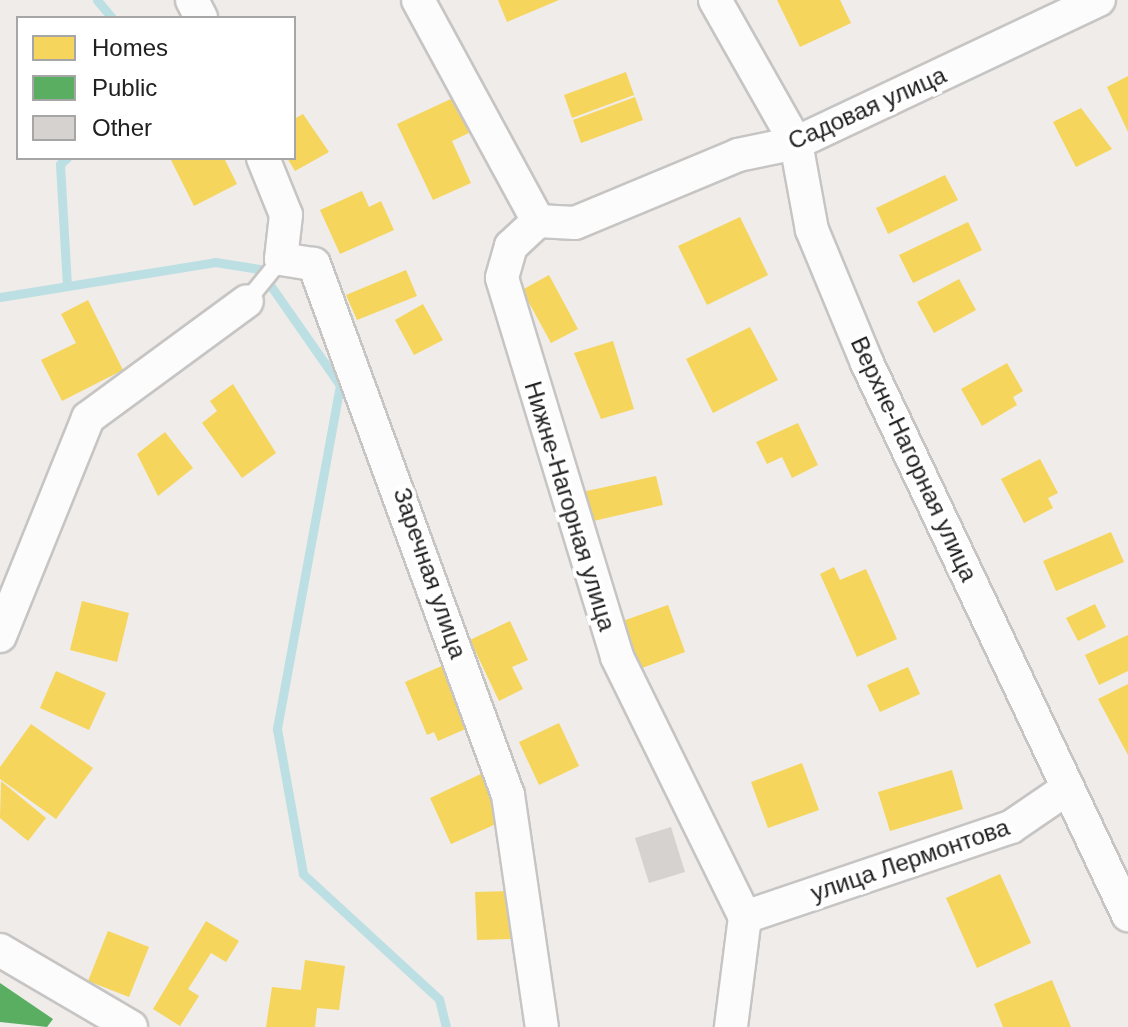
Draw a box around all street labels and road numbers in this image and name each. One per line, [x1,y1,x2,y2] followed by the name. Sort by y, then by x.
[784,60,950,156] street label: Садовая улица
[845,332,983,586] street label: Верхне-Нагорная улица
[518,378,622,634] street label: Нижне-Нагорная улица
[387,484,473,662] street label: Заречная улица
[807,813,1013,907] street label: улица Лермонтова

